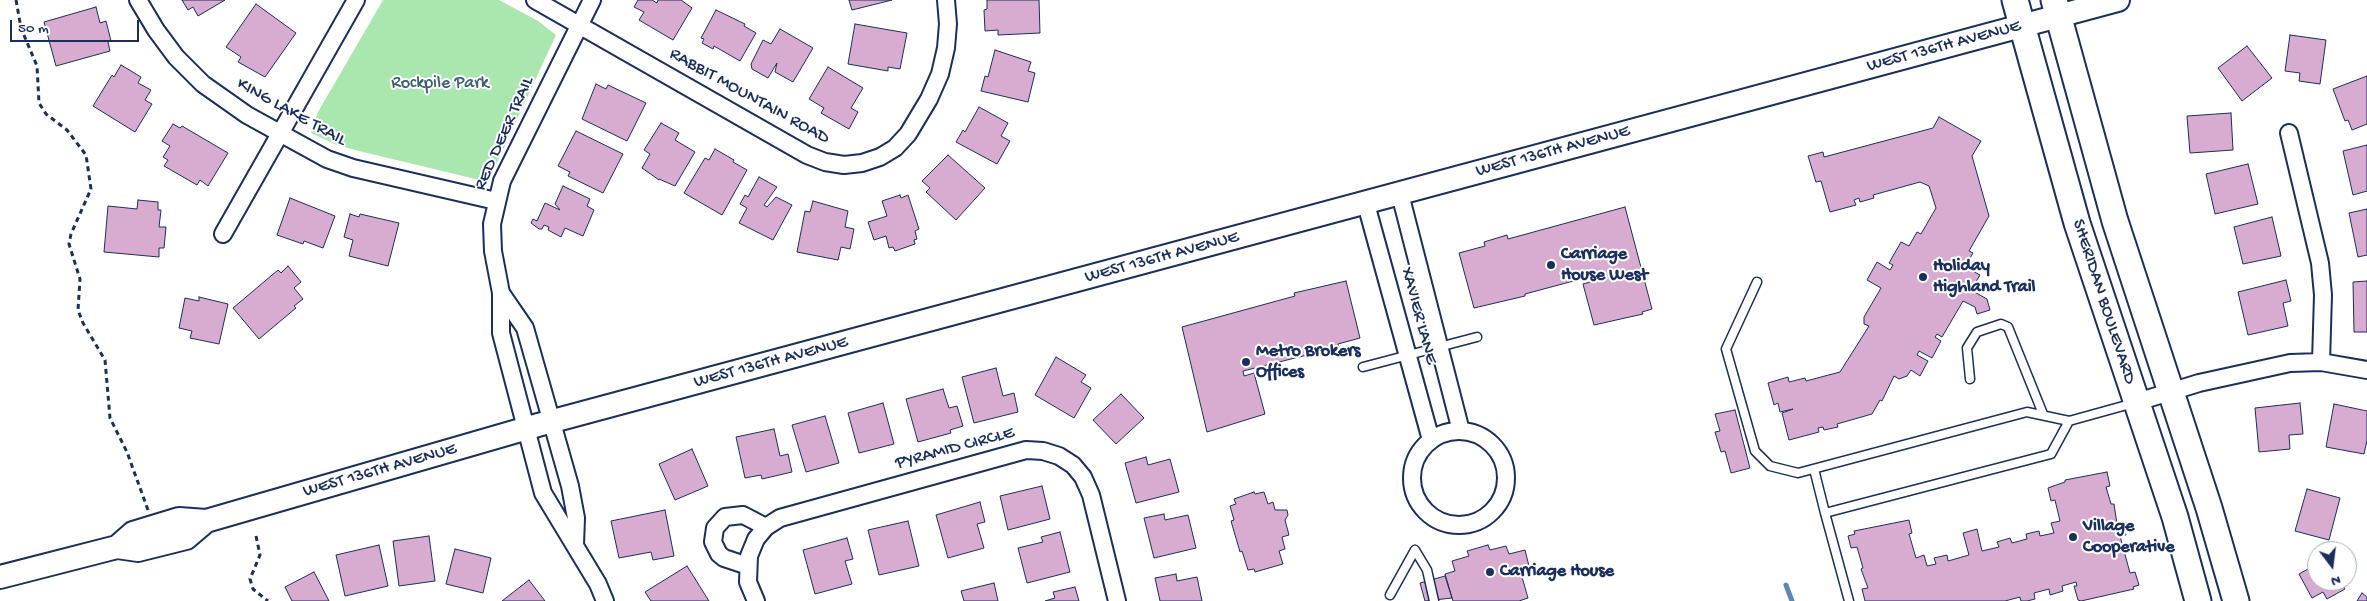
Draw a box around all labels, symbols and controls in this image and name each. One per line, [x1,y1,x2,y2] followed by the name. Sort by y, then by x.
[12,10,141,42] scale bar
[1865,16,2023,78] street label: WEST 136TH AVENUE
[18,20,49,38] text: 50 m
[665,44,833,150] street label: RABBIT MOUNTAIN ROAD
[391,73,489,95] park label: Rockpile Park
[232,74,350,152] street label: KING LAKE TRAIL
[470,74,540,194] street label: RED DEER TRAIL
[1474,121,1632,183] street label: WEST 136TH AVENUE
[2066,217,2140,387] street label: SHERIDAN BOULEVARD
[1083,227,1241,289] street label: WEST 136TH AVENUE
[1561,244,1648,286] place label: Carriage House West
[1933,256,2036,298] place label: Holiday Highland Trail
[1545,259,1557,271] marker: Carriage House West
[1395,265,1441,367] street label: XAVIER LANE
[1917,271,1929,283] marker: Holiday Highland Trail
[692,332,850,394] street label: WEST 136TH AVENUE
[1256,341,1360,384] place label: Metro Brokers Offices
[1240,356,1252,368] marker: Metro Brokers Offices
[893,423,1017,475] street label: PYRAMID CIRCLE
[301,439,459,503] street label: WEST 136TH AVENUE
[2083,516,2174,558] place label: Village Cooperative
[2067,531,2079,543] marker: Village Cooperative
[2307,541,2357,591] north arrow
[1500,561,1614,583] place label: Carriage House
[1484,566,1496,578] marker: Carriage House
[2329,571,2342,589] text: N

